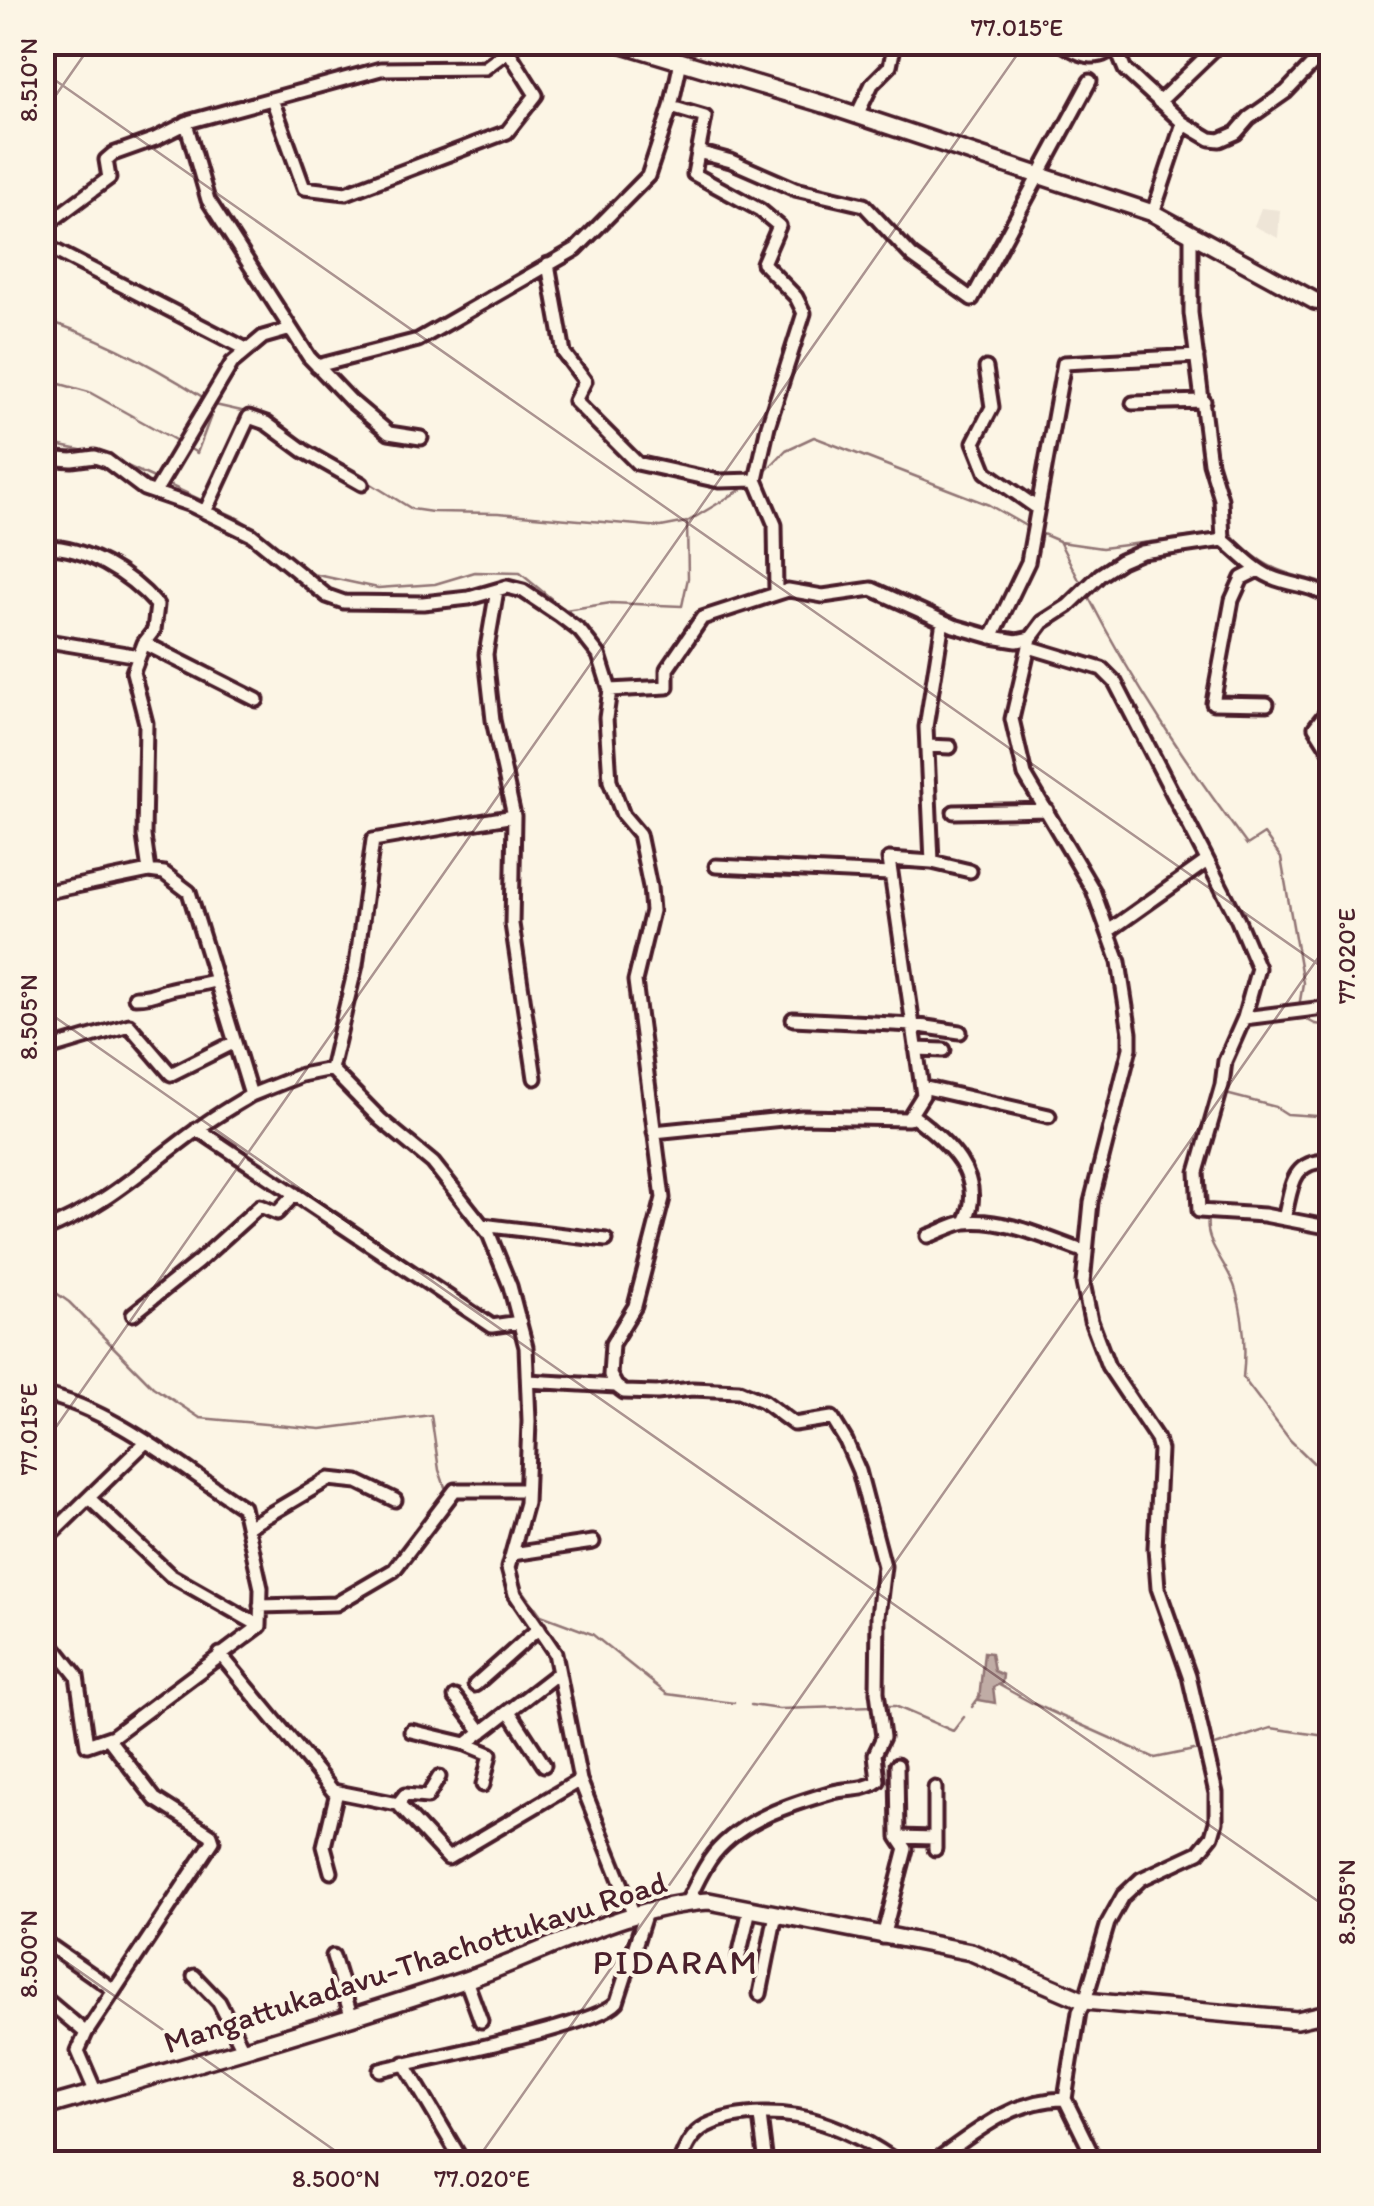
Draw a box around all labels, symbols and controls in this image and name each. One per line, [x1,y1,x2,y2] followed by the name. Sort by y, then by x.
[971,12,1063,42] text: 77.015°E
[13,38,43,122] text: 8.510°N
[1331,908,1361,1004] text: 77.020°E
[13,974,43,1060] text: 8.505°N
[13,1383,43,1475] text: 77.015°E
[1331,1859,1361,1945] text: 8.505°N
[159,1863,671,2061] street label: Mangattukadavu-Thachottukavu Road
[13,1910,43,1998] text: 8.500°N
[593,1941,759,1983] district label: PIDARAM
[292,2163,380,2193] text: 8.500°N
[434,2163,530,2193] text: 77.020°E

